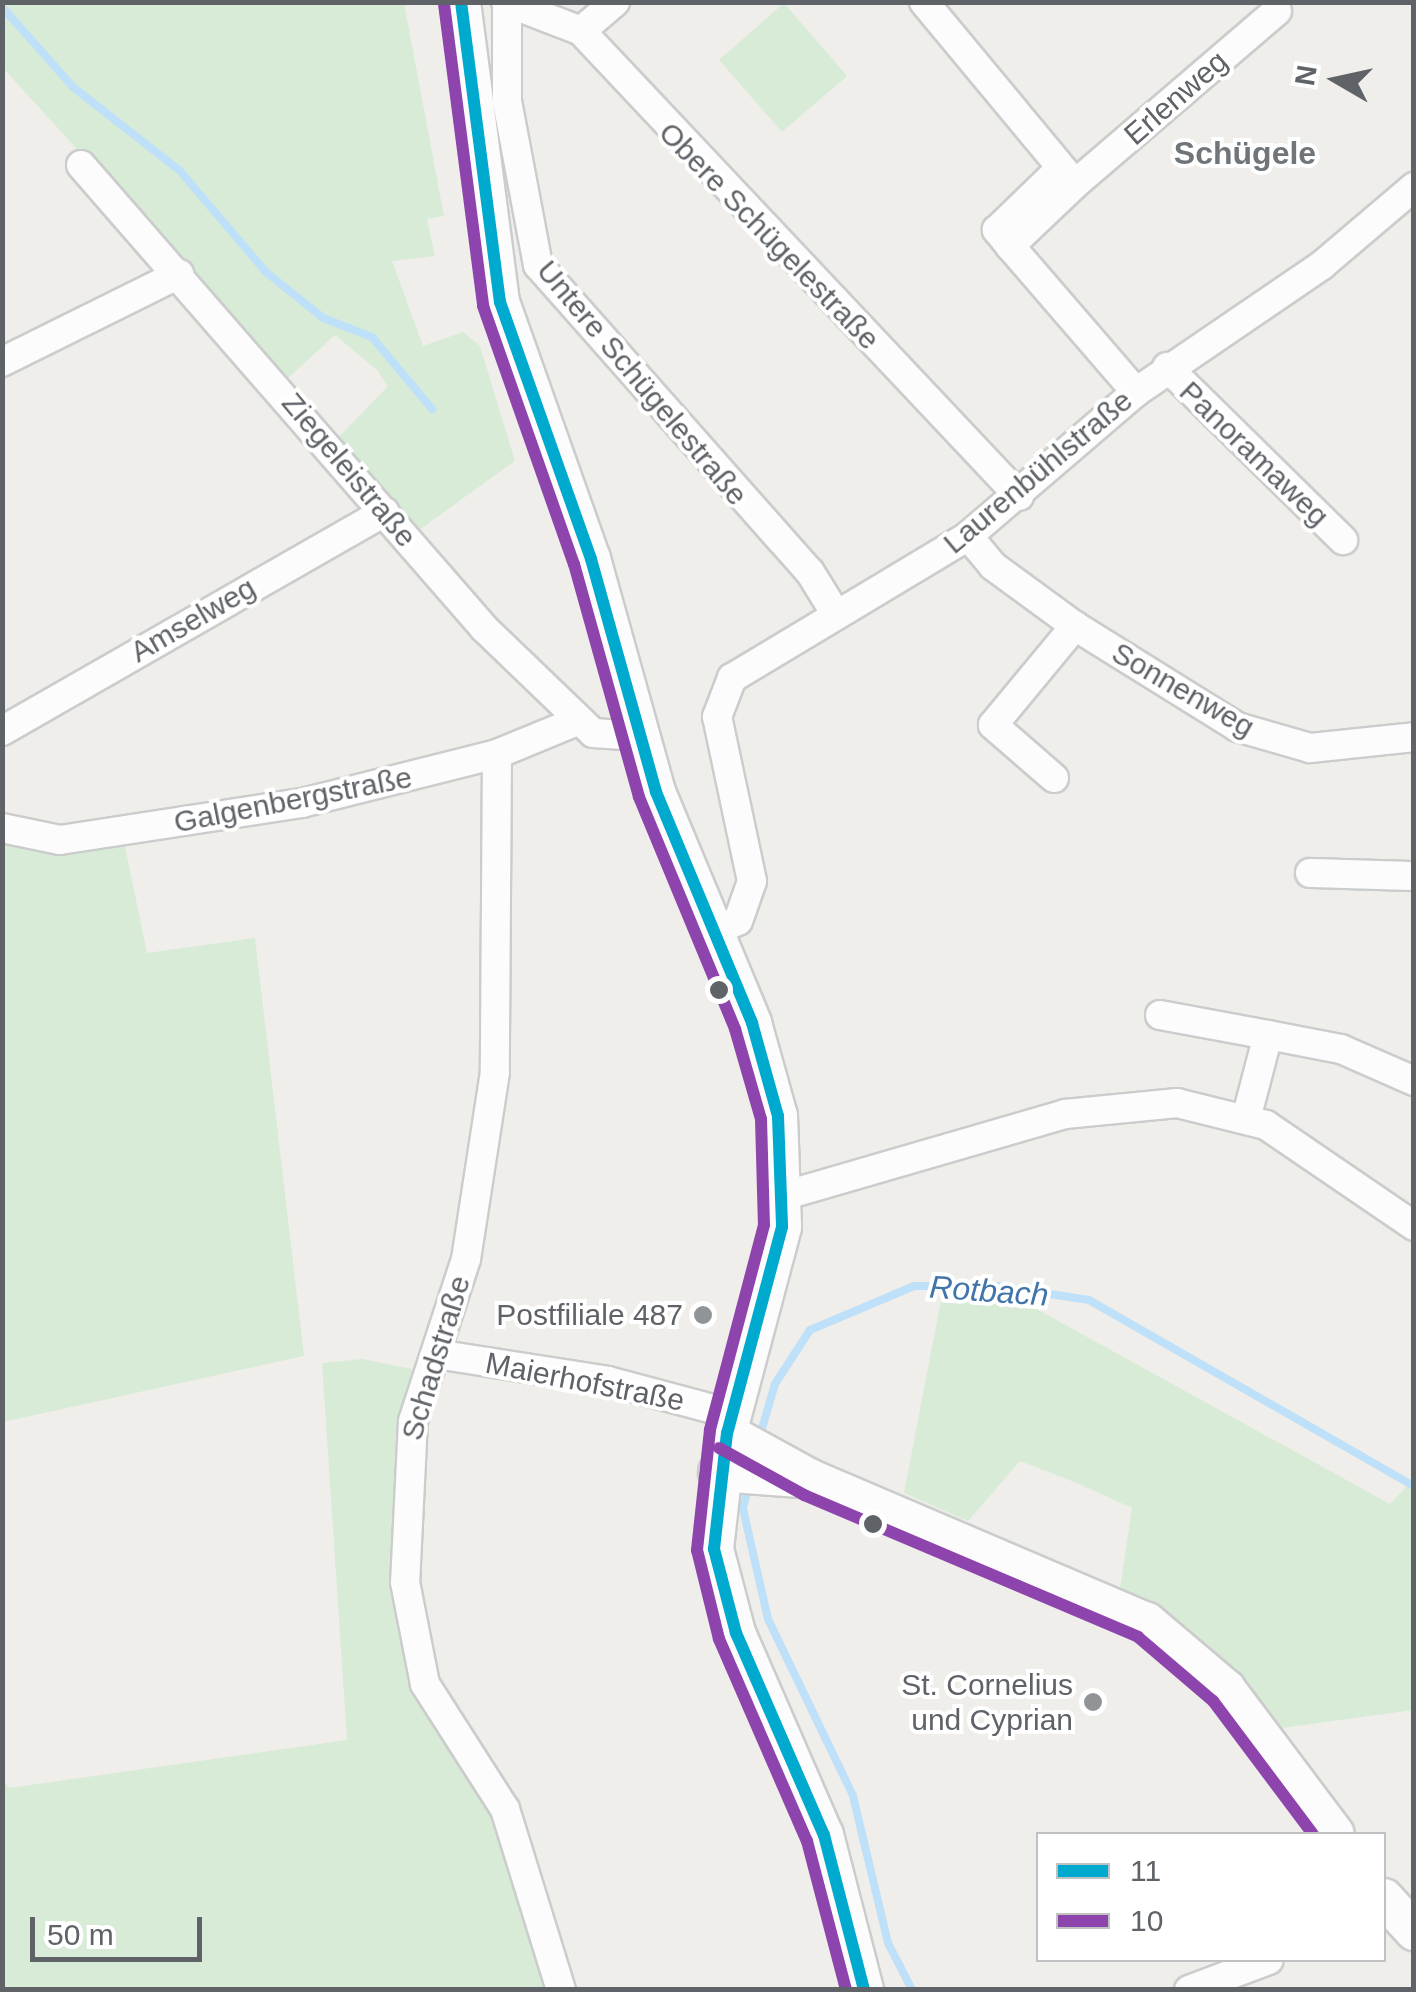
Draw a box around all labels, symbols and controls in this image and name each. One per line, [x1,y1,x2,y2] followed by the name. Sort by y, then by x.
[1286,30,1386,130] north arrow
[1117,43,1235,153] street label: Erlenweg
[1289,63,1323,88] text: N
[651,115,887,357] street label: Obere Schügelestraße
[1174,134,1316,172] district label: Schügele
[529,253,755,513] street label: Untere Schügelestraße
[1172,374,1336,534] street label: Panoramaweg
[936,383,1140,561] street label: Laurenbühlstraße
[274,386,424,554] street label: Ziegeleistraße
[124,570,262,670] street label: Amselweg
[1105,635,1261,745] street label: Sonnenweg
[171,759,415,841] street label: Galgenbergstraße
[709,980,729,1000] unlabelled marker
[928,1268,1050,1314] water label: Rotbach
[394,1271,478,1445] street label: Schadstraße
[496,1297,683,1333] place label: Postfiliale 487
[692,1304,714,1326] marker: Postfiliale 487
[483,1345,687,1419] street label: Maierhofstraße
[863,1514,883,1534] unlabelled marker
[901,1667,1073,1738] place label: St. Cornelius und Cyprian
[1082,1691,1104,1713] marker: St. Cornelius und Cyprian
[1036,1832,1386,1962] legend
[1130,1854,1161,1887] text: 11
[35,1897,208,1959] scale bar
[1130,1904,1163,1937] text: 10
[47,1918,114,1951] text: 50 m

